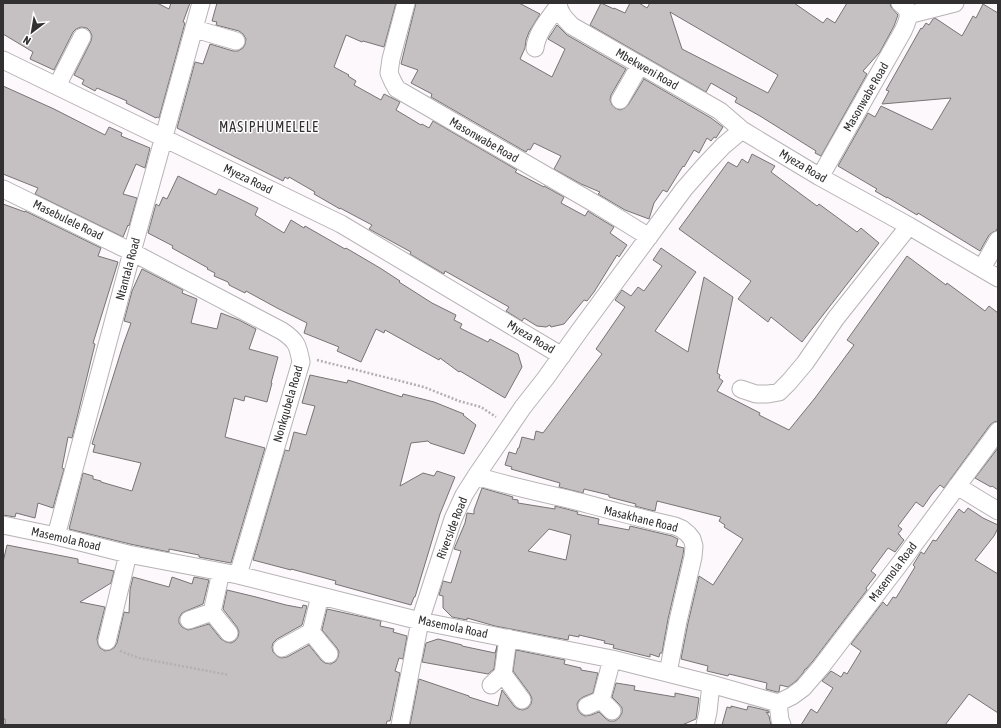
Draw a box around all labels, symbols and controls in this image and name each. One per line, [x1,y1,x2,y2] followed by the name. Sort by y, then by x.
[12,12,52,52] north arrow
[21,34,33,47] text: N
[613,45,681,93] street label: Mbekweni Road
[841,60,891,134] street label: Masonwabe Road
[447,115,521,165] street label: Masonwabe Road
[219,119,319,135] district label: MASIPHUMELELE
[777,146,829,186] street label: Myeza Road
[221,161,275,197] street label: Myeza Road
[31,197,105,243] street label: Masebulele Road
[113,236,143,302] street label: Ntantala Road
[505,317,557,357] street label: Myeza Road
[270,364,306,444] street label: Nonkqubela Road
[434,495,470,561] street label: Riverside Road
[602,503,680,535] street label: Masakhane Road
[30,524,102,554] street label: Masemola Road
[866,539,920,605] street label: Masemola Road
[417,613,489,641] street label: Masemola Road

